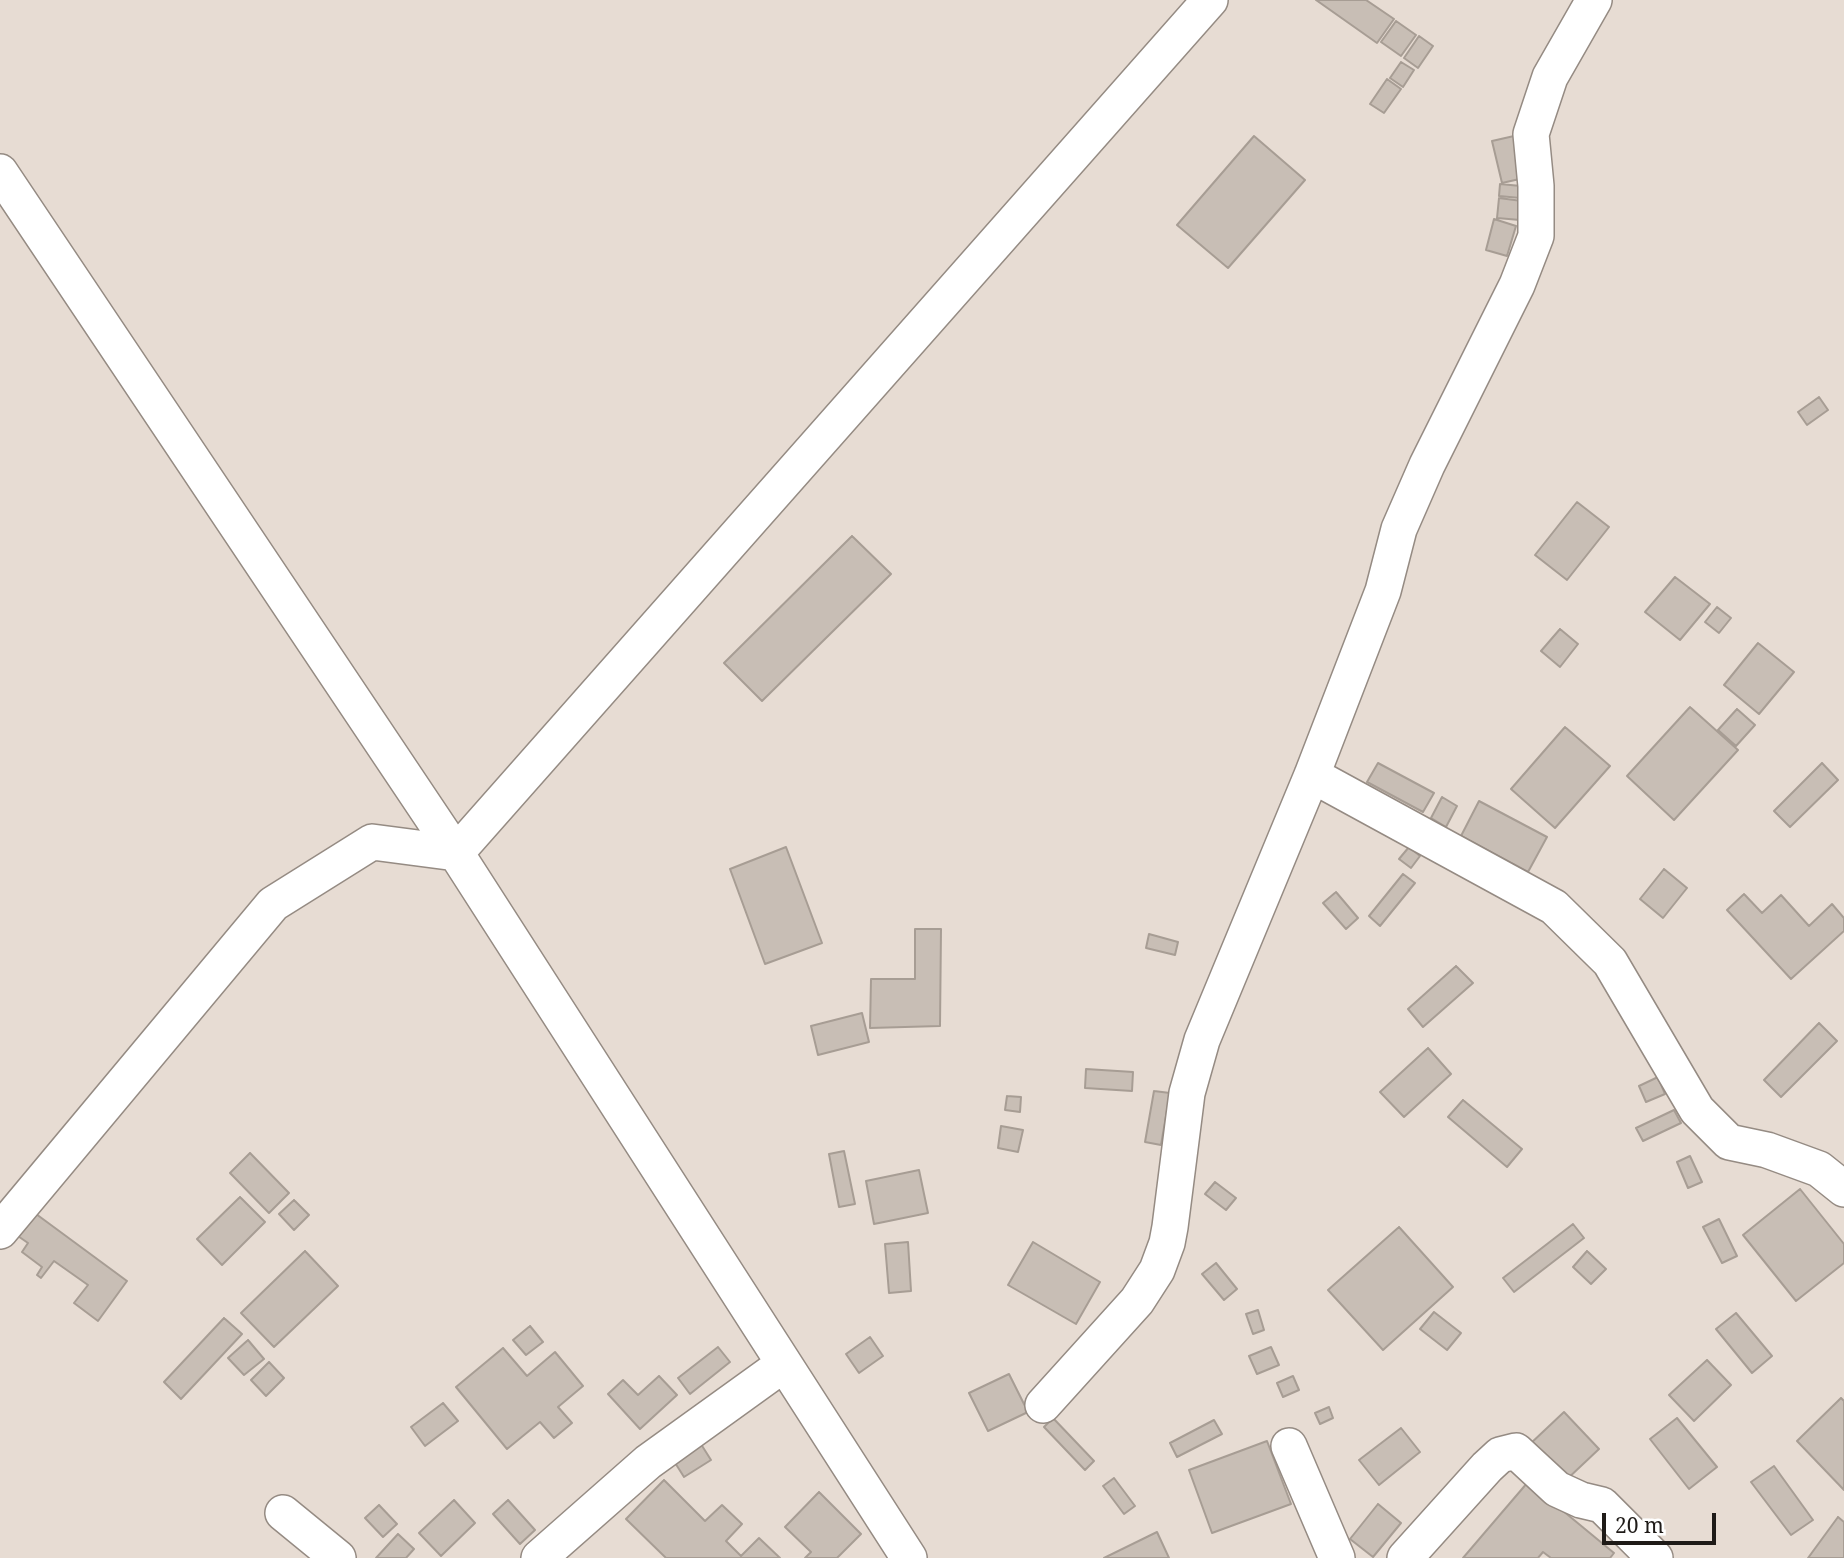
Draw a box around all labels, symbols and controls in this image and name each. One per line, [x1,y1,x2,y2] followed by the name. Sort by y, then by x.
[1606,1498,1720,1542] scale bar
[1615,1511,1664,1539] text: 20 m

